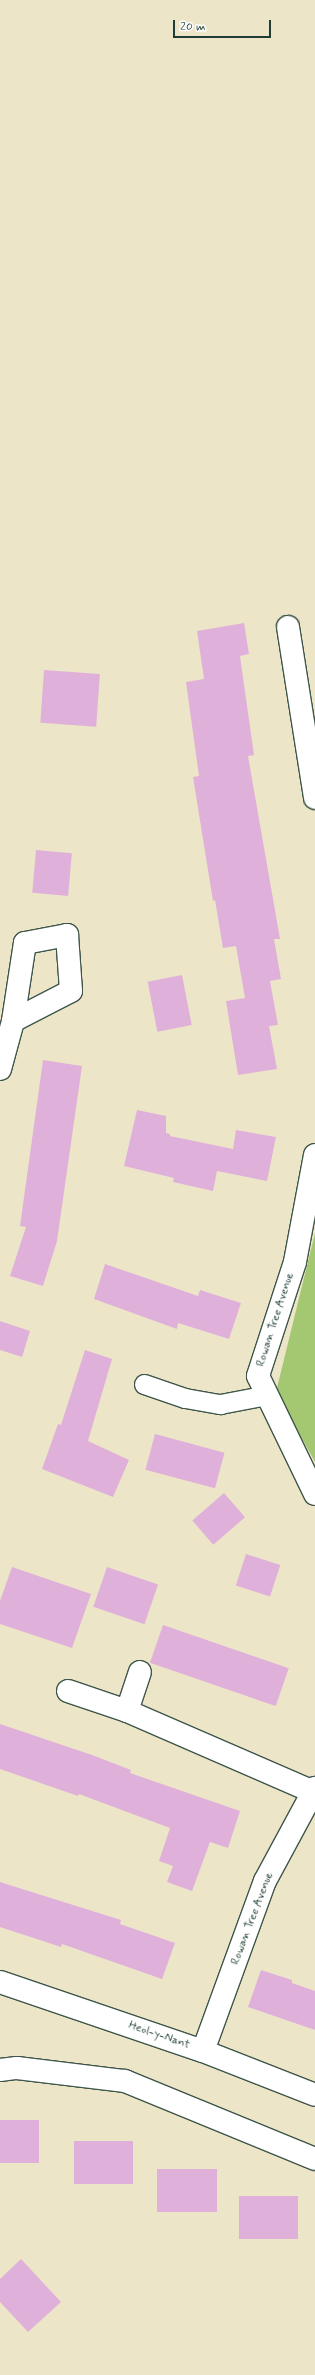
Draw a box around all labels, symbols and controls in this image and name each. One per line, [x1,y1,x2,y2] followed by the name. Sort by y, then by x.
[175,12,273,38] scale bar
[180,19,206,35] text: 20 m
[254,1270,298,1370] street label: Rowan Tree Avenue
[228,1870,278,1968] street label: Rowan Tree Avenue
[126,2019,192,2053] street label: Heol-y-Nant

